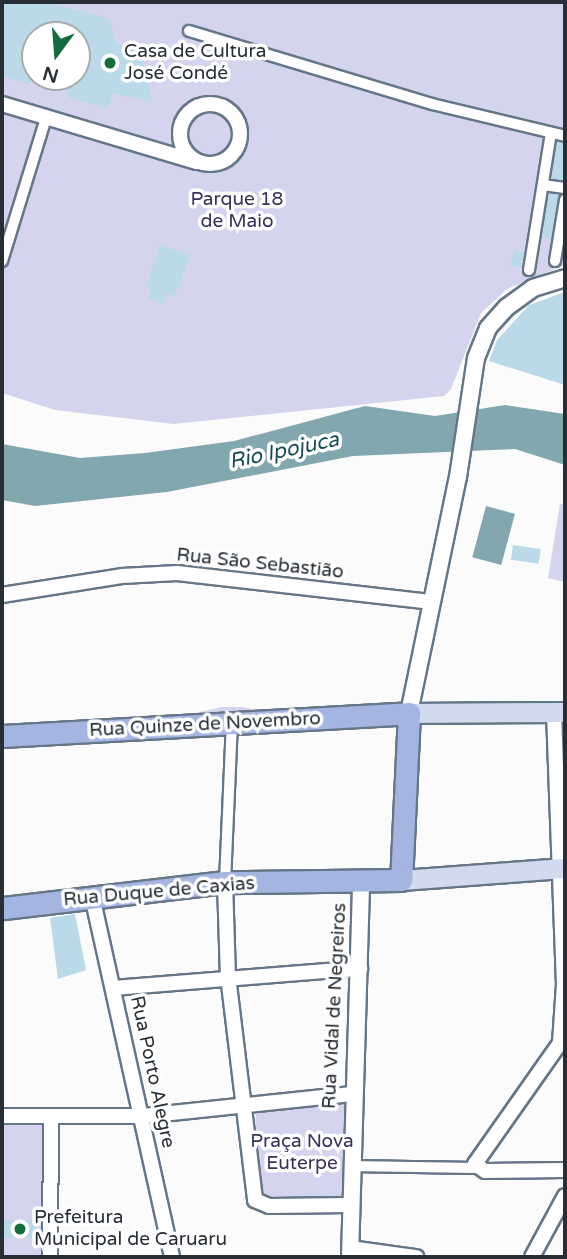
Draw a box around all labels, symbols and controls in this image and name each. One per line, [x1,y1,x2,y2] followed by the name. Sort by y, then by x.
[21,21,91,91] north arrow
[124,41,266,85] place label: Casa de Cultura José Condé
[102,55,118,71] marker: Casa de Cultura José Condé
[40,62,61,87] text: N
[190,189,284,233] park label: Parque 18 de Maio
[227,427,341,475] water label: Rio Ipojuca
[175,544,345,584] street label: Rua São Sebastião
[89,708,321,742] street label: Rua Quinze de Novembro
[62,872,256,912] street label: Rua Duque de Caxias
[318,902,352,1110] street label: Rua Vidal de Negreiros
[125,994,179,1150] street label: Rua Porto Alegre
[250,1131,354,1175] park label: Praça Nova Euterpe
[34,1207,227,1251] place label: Prefeitura Municipal de Caruaru
[12,1221,28,1237] marker: Prefeitura Municipal de Caruaru

